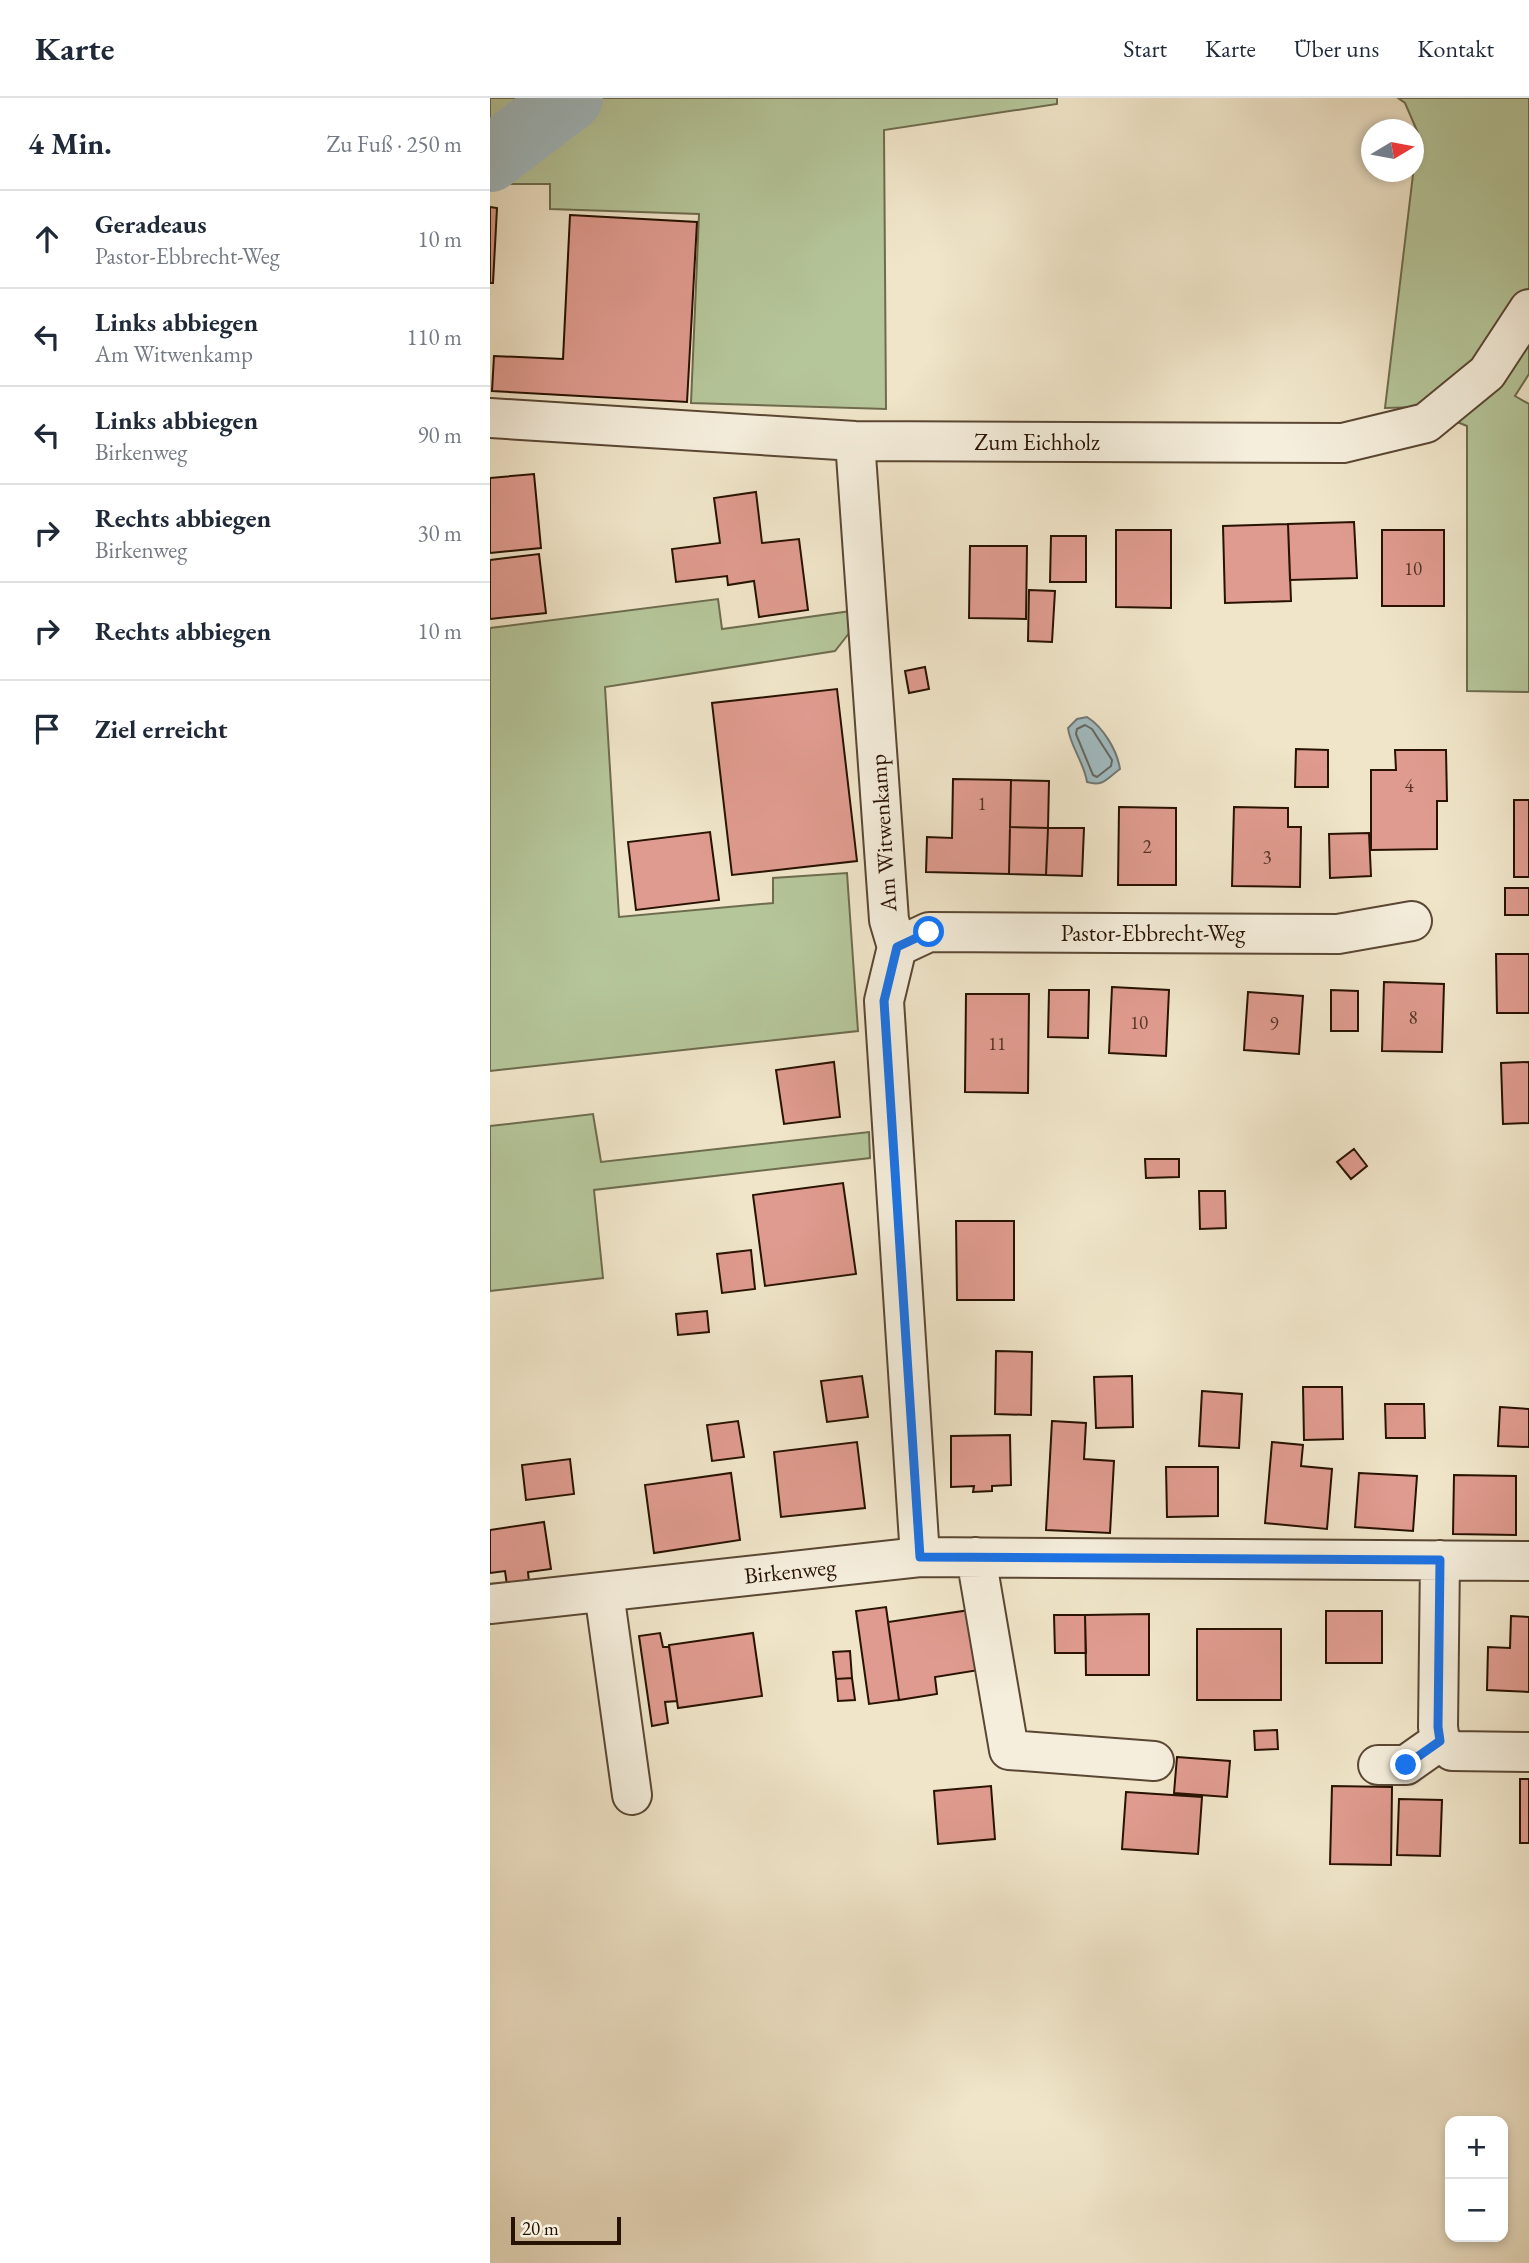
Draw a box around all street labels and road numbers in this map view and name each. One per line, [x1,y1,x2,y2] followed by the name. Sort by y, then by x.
[974,427,1100,457] street label: Zum Eichholz
[863,753,904,914] street label: Am Witwenkamp
[1061,918,1246,948] street label: Pastor-Ebbrecht-Weg
[743,1551,838,1591] street label: Birkenweg

